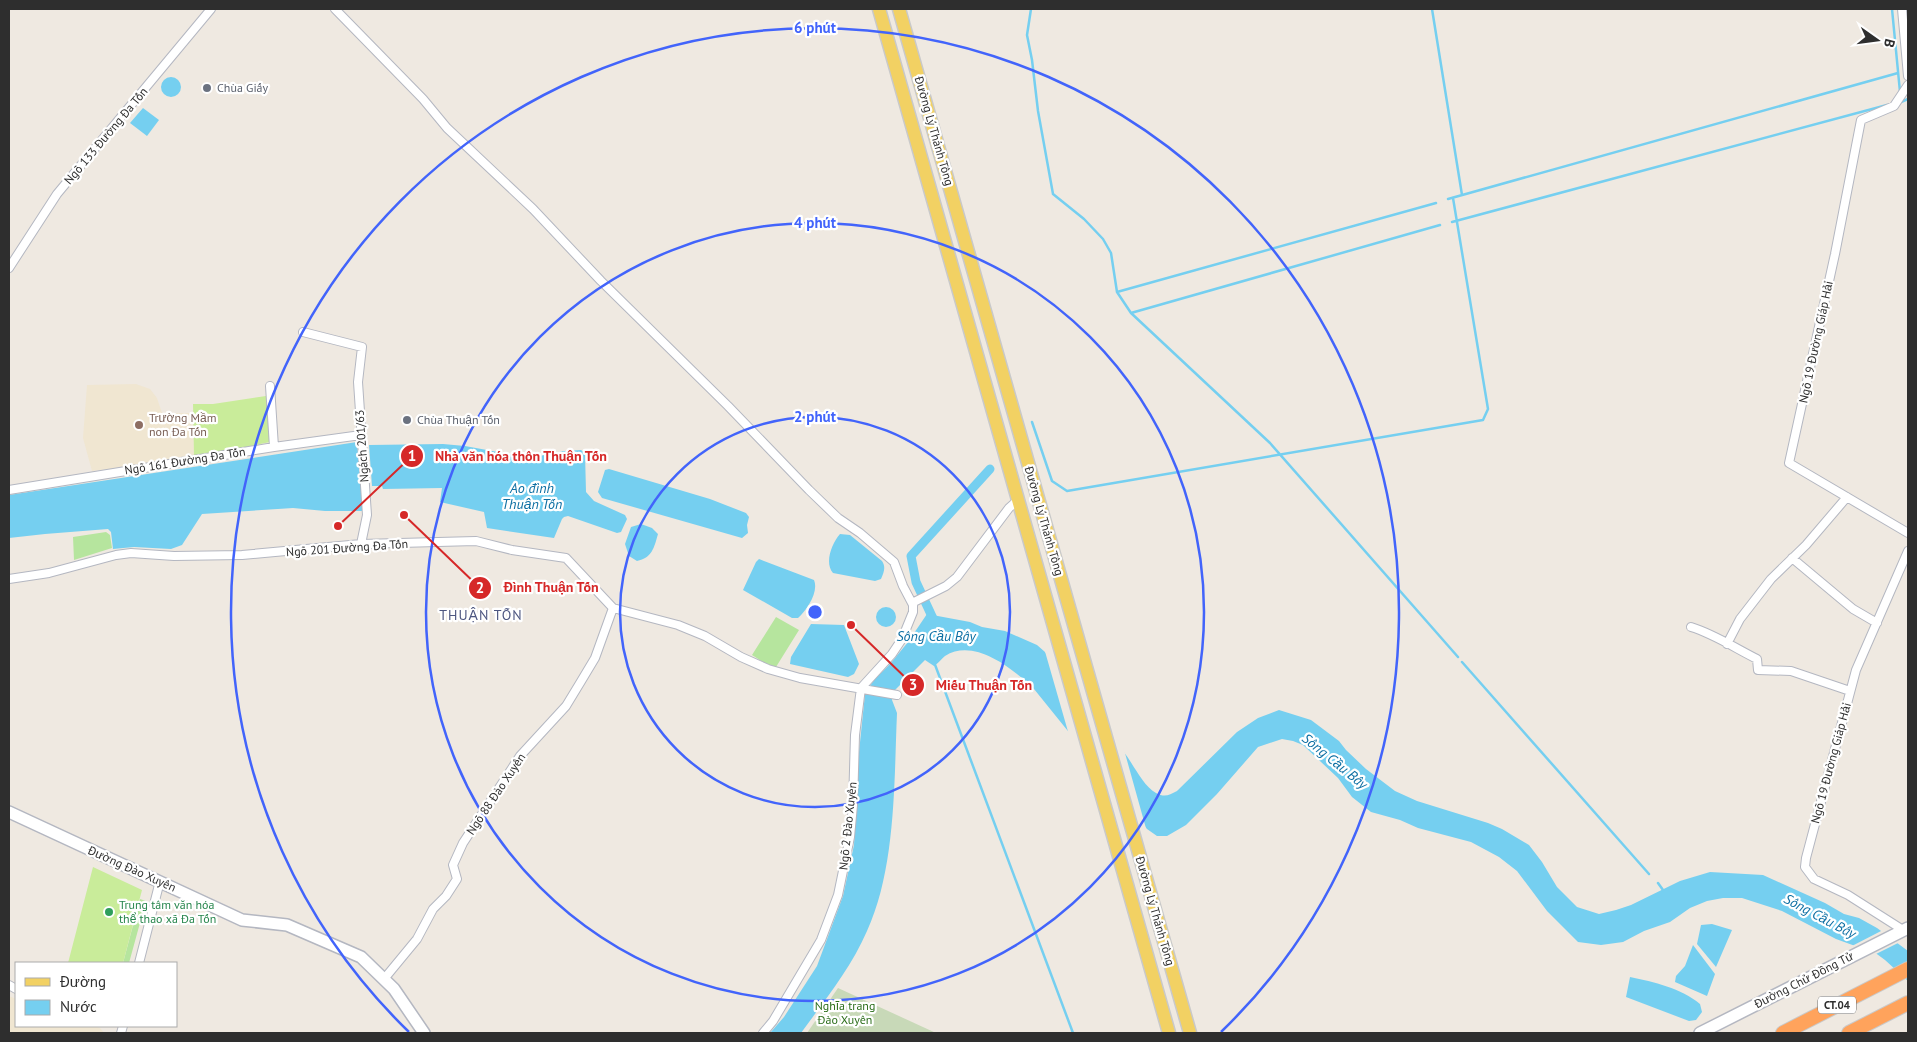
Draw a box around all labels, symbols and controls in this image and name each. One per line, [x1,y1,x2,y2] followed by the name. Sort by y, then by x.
[1852,15,1902,65] north arrow
[794,18,837,37] text: 6 phút
[1880,37,1899,49] text: B
[911,73,957,187] street label: Đường Lý Thánh Tông
[217,80,269,95] place label: Chùa Giấy
[201,82,213,94] marker: Chùa Giấy
[61,84,151,187] street label: Ngõ 133 Đường Đa Tốn
[794,213,837,232] text: 4 phút
[1795,279,1836,404] street label: Ngõ 19 Đường Giáp Hải
[794,407,837,426] text: 2 phút
[351,409,372,483] street label: Ngách 201/63
[149,410,217,439] place label: Trường Mầm non Đa Tốn
[417,412,500,427] place label: Chùa Thuận Tốn
[401,414,413,426] marker: Chùa Thuận Tốn
[133,419,145,431] marker: Trường Mầm non Đa Tốn
[399,441,618,470] callout: Nhà văn hóa thôn Thuận Tốn
[123,444,246,477] street label: Ngõ 161 Đường Đa Tốn
[408,446,416,465] text: 1
[435,447,607,465] text: Nhà văn hóa thôn Thuận Tốn
[1021,463,1067,577] street label: Đường Lý Thánh Tông
[502,479,562,513] water label: Ao đình Thuận Tốn
[286,536,408,559] street label: Ngõ 201 Đường Đa Tốn
[468,573,609,602] callout: Đình Thuận Tốn
[476,578,484,597] text: 2
[502,578,599,596] text: Đình Thuận Tốn
[806,603,824,621] centre of rings
[439,606,523,624] district label: THUẬN TỐN
[896,627,976,645] water label: Sông Cầu Bây
[900,671,1043,700] callout: Miếu Thuận Tốn
[909,675,917,694] text: 3
[936,676,1032,694] text: Miếu Thuận Tốn
[1807,701,1854,825] street label: Ngõ 19 Đường Giáp Hải
[1299,729,1372,793] water label: Sông Cầu Bây
[463,750,528,837] street label: Ngõ 88 Đào Xuyên
[835,781,860,871] street label: Ngõ 2 Đào Xuyên
[85,842,179,895] street label: Đường Đào Xuyên
[1132,853,1178,967] street label: Đường Lý Thánh Tông
[1781,889,1860,943] water label: Sông Cầu Bây
[119,897,216,926] place label: Trung tâm văn hóa thể thao xã Đa Tốn
[103,906,115,918] marker: Trung tâm văn hóa thể thao xã Đa Tốn
[1751,948,1856,1012] street label: Đường Chử Đồng Tử
[15,962,178,1027] legend
[59,972,106,991] text: Đường
[1818,996,1856,1014] road number: CT.04
[60,997,97,1016] text: Nước
[815,998,875,1027] park label: Nghĩa trang Đào Xuyên

